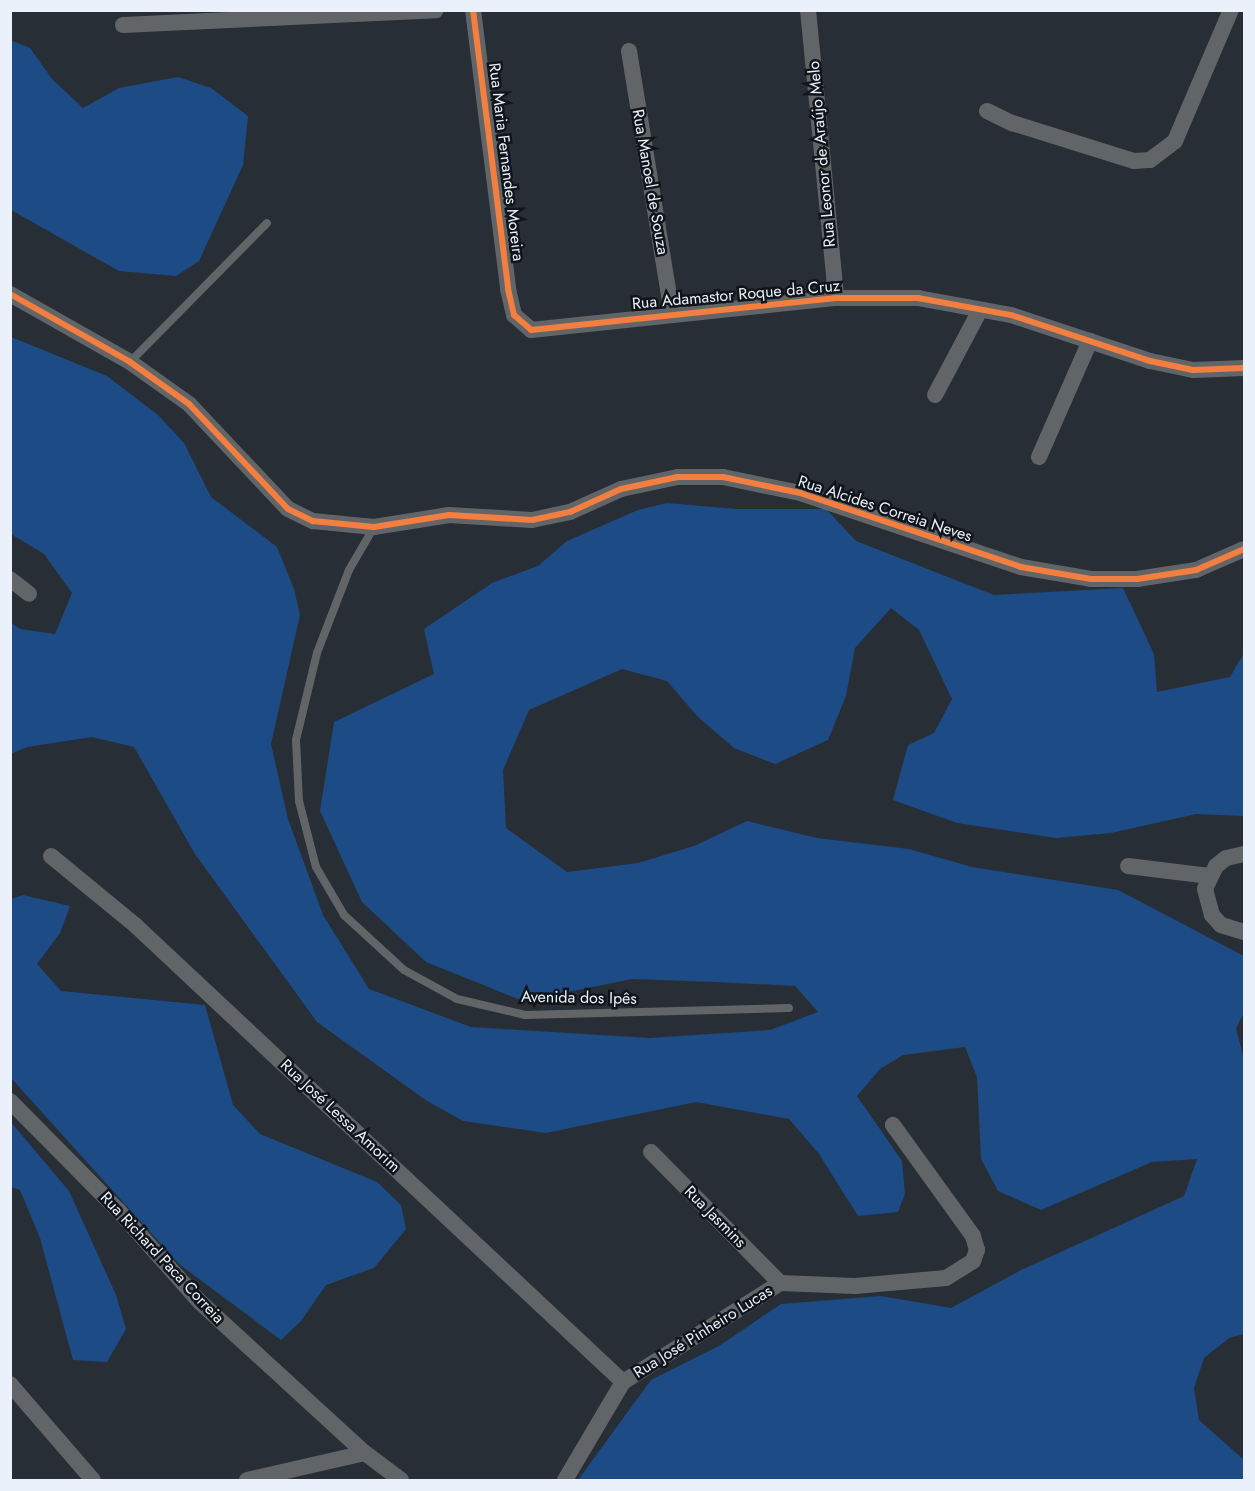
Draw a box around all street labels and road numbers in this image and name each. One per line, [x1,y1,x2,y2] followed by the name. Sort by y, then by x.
[804,60,840,248] street label: Rua Leonor de Araújo Melo
[484,62,528,262] street label: Rua Maria Fernandes Moreira
[628,108,672,256] street label: Rua Manoel de Souza
[631,276,841,314] street label: Rua Adamastor Roque da Cruz
[796,472,974,546] street label: Rua Alcides Correia Neves
[521,987,637,1009] street label: Avenida dos Ipês
[276,1056,404,1176] street label: Rua José Lessa Amorim
[680,1182,750,1252] street label: Rua Jasmins
[96,1188,228,1328] street label: Rua Richard Paca Correia
[630,1281,776,1383] street label: Rua José Pinheiro Lucas

